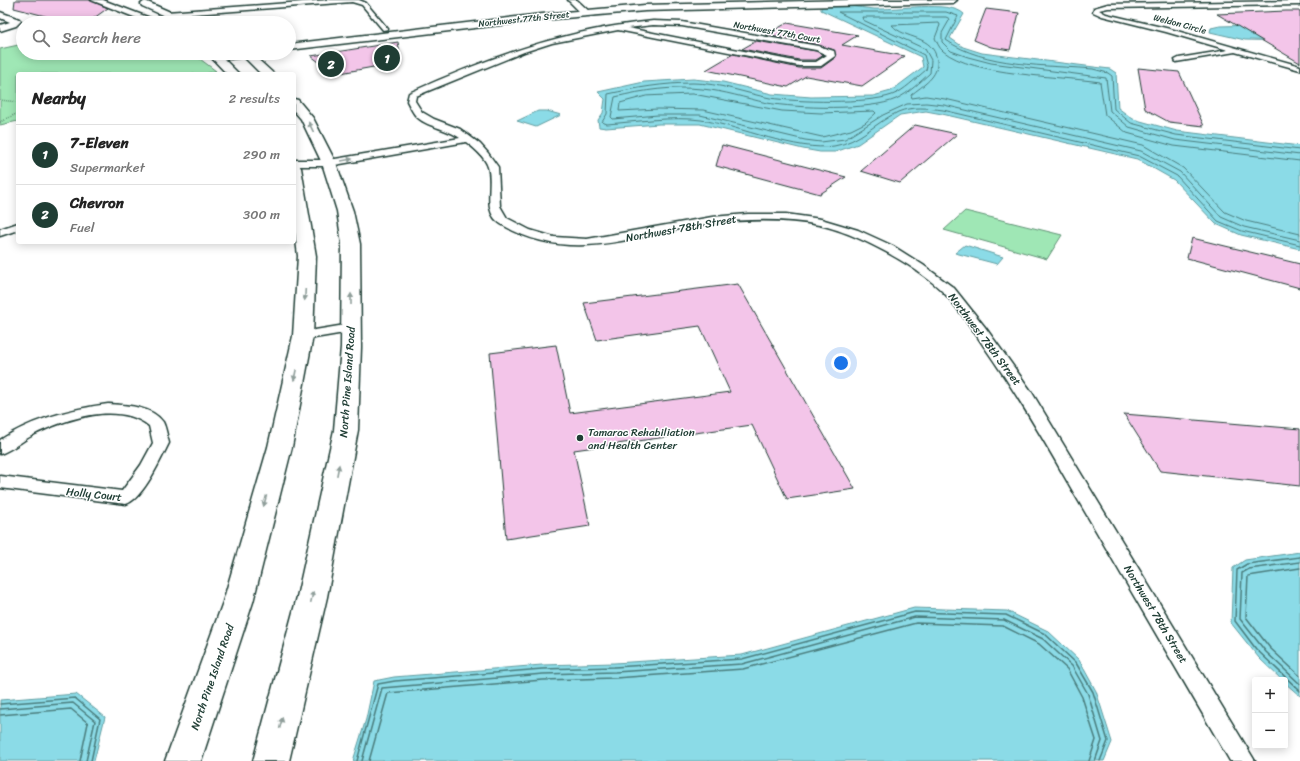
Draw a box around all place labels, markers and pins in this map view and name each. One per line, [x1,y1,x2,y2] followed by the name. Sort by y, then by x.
[374,43,400,73] pin: 1
[318,49,344,79] pin: 2
[588,423,695,455] place label: Tamarac Rehabiliation and Health Center
[575,433,585,443] marker: Tamarac Rehabiliation and Health Center

